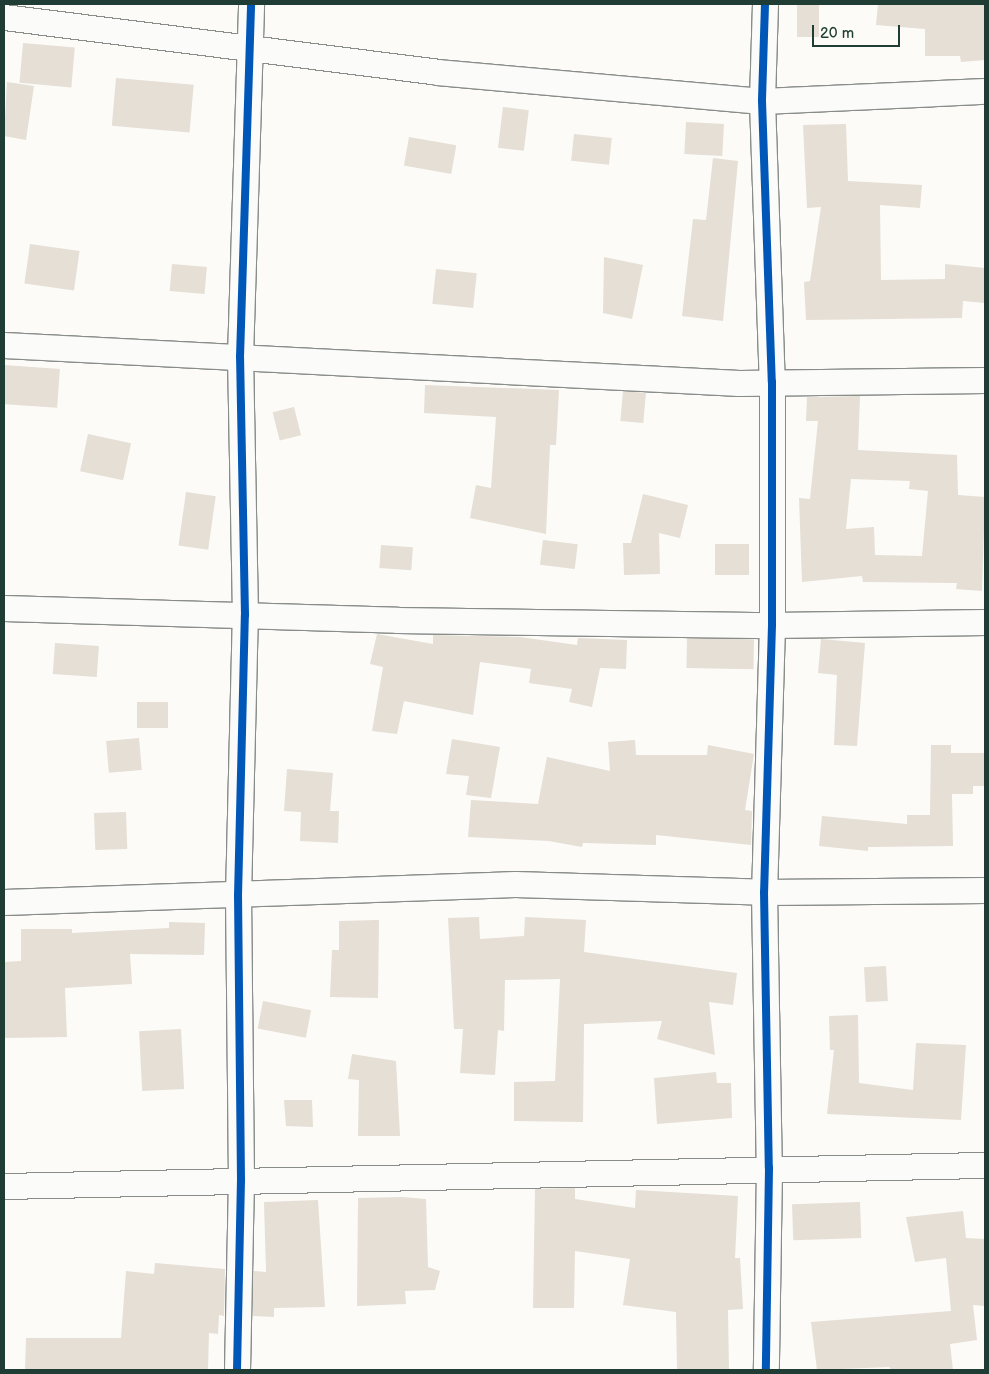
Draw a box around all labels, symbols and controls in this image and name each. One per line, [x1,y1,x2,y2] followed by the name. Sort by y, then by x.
[814,15,902,47] scale bar
[820,24,854,43] text: 20 m

